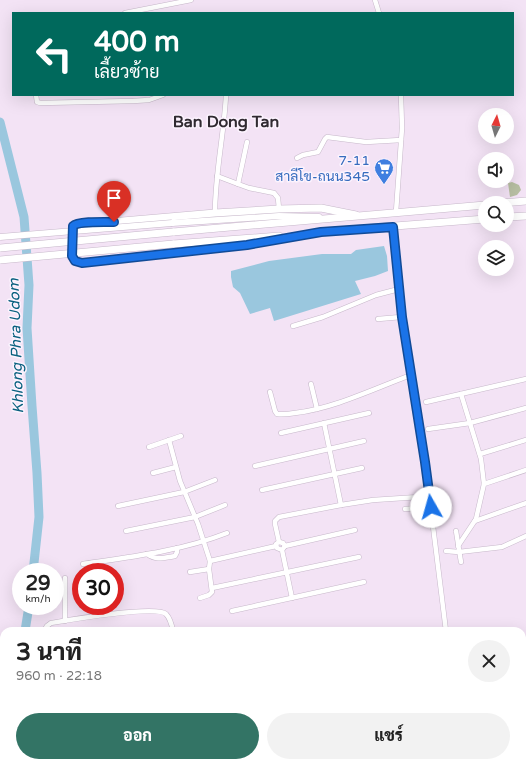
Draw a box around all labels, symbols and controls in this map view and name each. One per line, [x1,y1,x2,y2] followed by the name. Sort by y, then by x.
[94,25,180,59] text: 400 m
[28,28,80,80] icon: left
[94,61,160,83] text: เลี้ยวซ้าย
[478,108,514,144] north arrow
[478,108,514,276] map controls
[173,112,279,132] district label: Ban Dong Tan
[275,152,370,185] place label: 7-11 สาลีโข-ถนน345
[478,152,514,188] button: sound
[373,157,395,185] supermarket icon: 7-11 สาลีโข-ถนน345
[97,181,131,222] pin
[103,187,125,209] icon: arrive
[478,196,514,232] button: search
[478,240,514,276] button: layers
[5,277,27,414] water label: Khlong Phra Udom
[410,486,452,528] position arrow
[72,563,124,615] speed limit sign: 30
[25,572,51,596] text: 29
[25,593,51,605] text: km/h
[16,638,82,667] text: 3 นาที
[468,640,510,682] button: close
[16,668,102,684] text: 960 m · 22:18
[16,713,259,759] button: ออก
[267,713,510,759] button: แชร์

